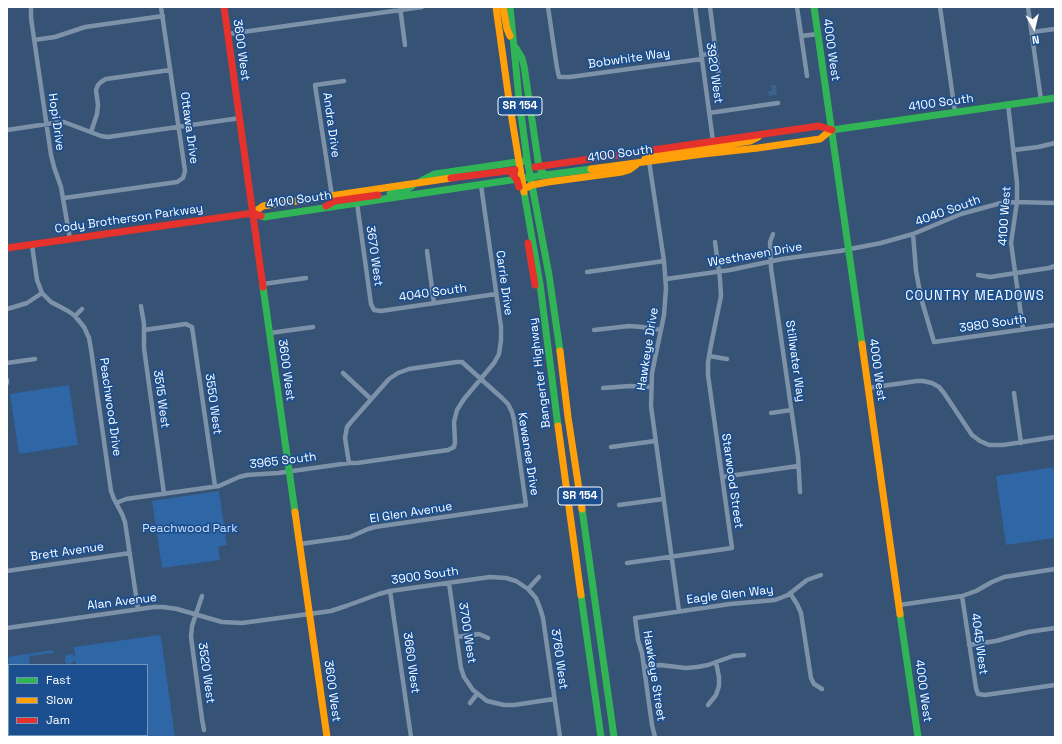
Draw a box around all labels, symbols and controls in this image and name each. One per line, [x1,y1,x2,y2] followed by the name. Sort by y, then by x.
[1014,8,1054,48] north arrow
[230,18,252,82] street label: 3600 West
[819,18,843,82] street label: 4000 West
[1031,32,1040,47] text: N
[703,41,725,105] street label: 3920 West
[587,46,671,72] street label: Bobwhite Way
[177,91,201,165] street label: Ottawa Drive
[319,91,343,159] street label: Andra Drive
[907,91,975,115] street label: 4100 South
[45,92,67,152] street label: Hopi Drive
[498,97,542,115] road number: SR 154
[586,142,654,166] street label: 4100 South
[996,186,1014,246] street label: 4100 West
[265,188,333,212] street label: 4100 South
[913,193,983,229] street label: 4040 South
[54,201,204,237] street label: Cody Brotherson Parkway
[363,225,385,287] street label: 3670 West
[707,240,803,270] street label: Westhaven Drive
[492,250,516,316] street label: Carrie Drive
[398,281,468,305] street label: 4040 South
[905,288,1045,304] district label: COUNTRY MEADOWS
[634,306,662,392] street label: Hawkeye Drive
[958,312,1028,336] street label: 3980 South
[526,317,554,429] street label: Bangerter Highway
[782,319,808,403] street label: Stillwater Way
[275,338,297,402] street label: 3600 West
[865,338,889,402] street label: 4000 West
[96,357,124,457] street label: Peachwood Drive
[150,369,172,429] street label: 3515 West
[202,373,224,435] street label: 3550 West
[514,411,542,497] street label: Kewanee Drive
[718,432,746,530] street label: Starwood Street
[249,450,317,472] street label: 3965 South
[558,487,602,505] road number: SR 154
[369,499,453,527] street label: El Glen Avenue
[142,522,238,536] park label: Peachwood Park
[29,540,105,564] street label: Brett Avenue
[390,564,460,588] street label: 3900 South
[686,583,774,607] street label: Eagle Glen Way
[86,591,158,613] street label: Alan Avenue
[455,601,479,665] street label: 3700 West
[968,612,990,676] street label: 4045 West
[548,628,570,690] street label: 3760 West
[640,630,668,722] street label: Hawkeye Street
[400,631,422,695] street label: 3660 West
[195,642,217,704] street label: 3520 West
[321,659,343,723] street label: 3600 West
[911,659,935,723] street label: 4000 West
[8,664,148,736] legend
[46,672,71,688] text: Fast
[46,692,73,708] text: Slow
[46,712,70,728] text: Jam

